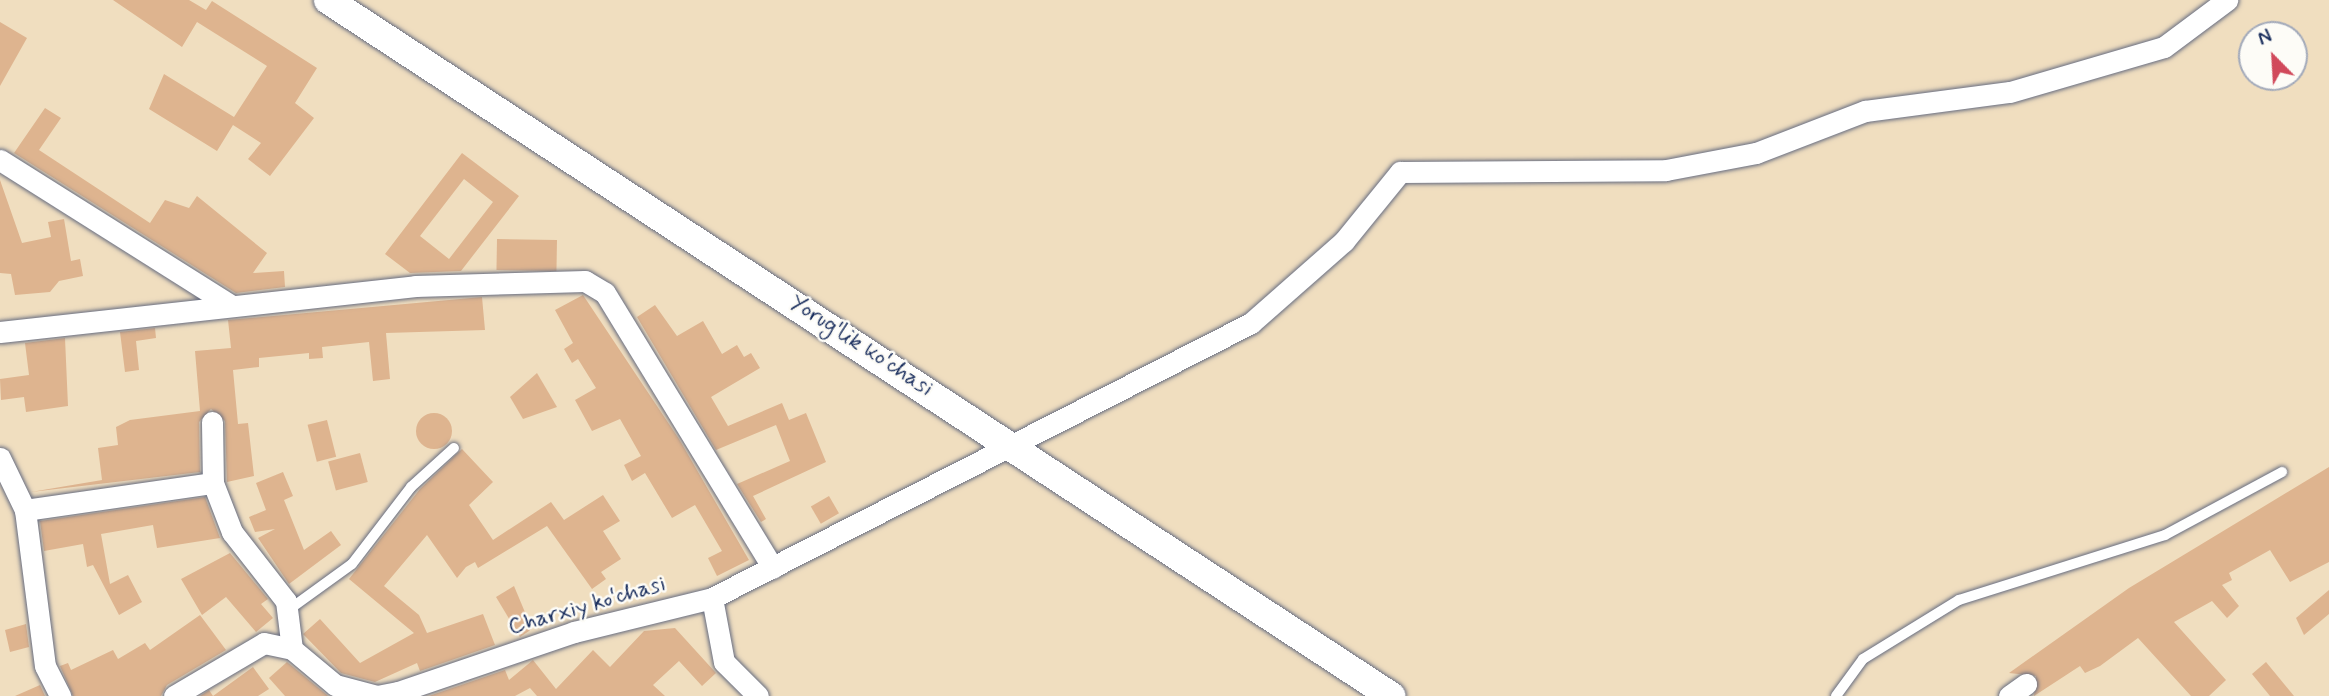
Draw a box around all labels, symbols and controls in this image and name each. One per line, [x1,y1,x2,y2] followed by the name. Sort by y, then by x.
[2238,21,2308,91] north arrow
[2254,24,2276,52] text: N
[784,290,938,402] street label: Yorug'lik koʻchasi
[505,570,669,642] street label: Charxiy koʻchasi

